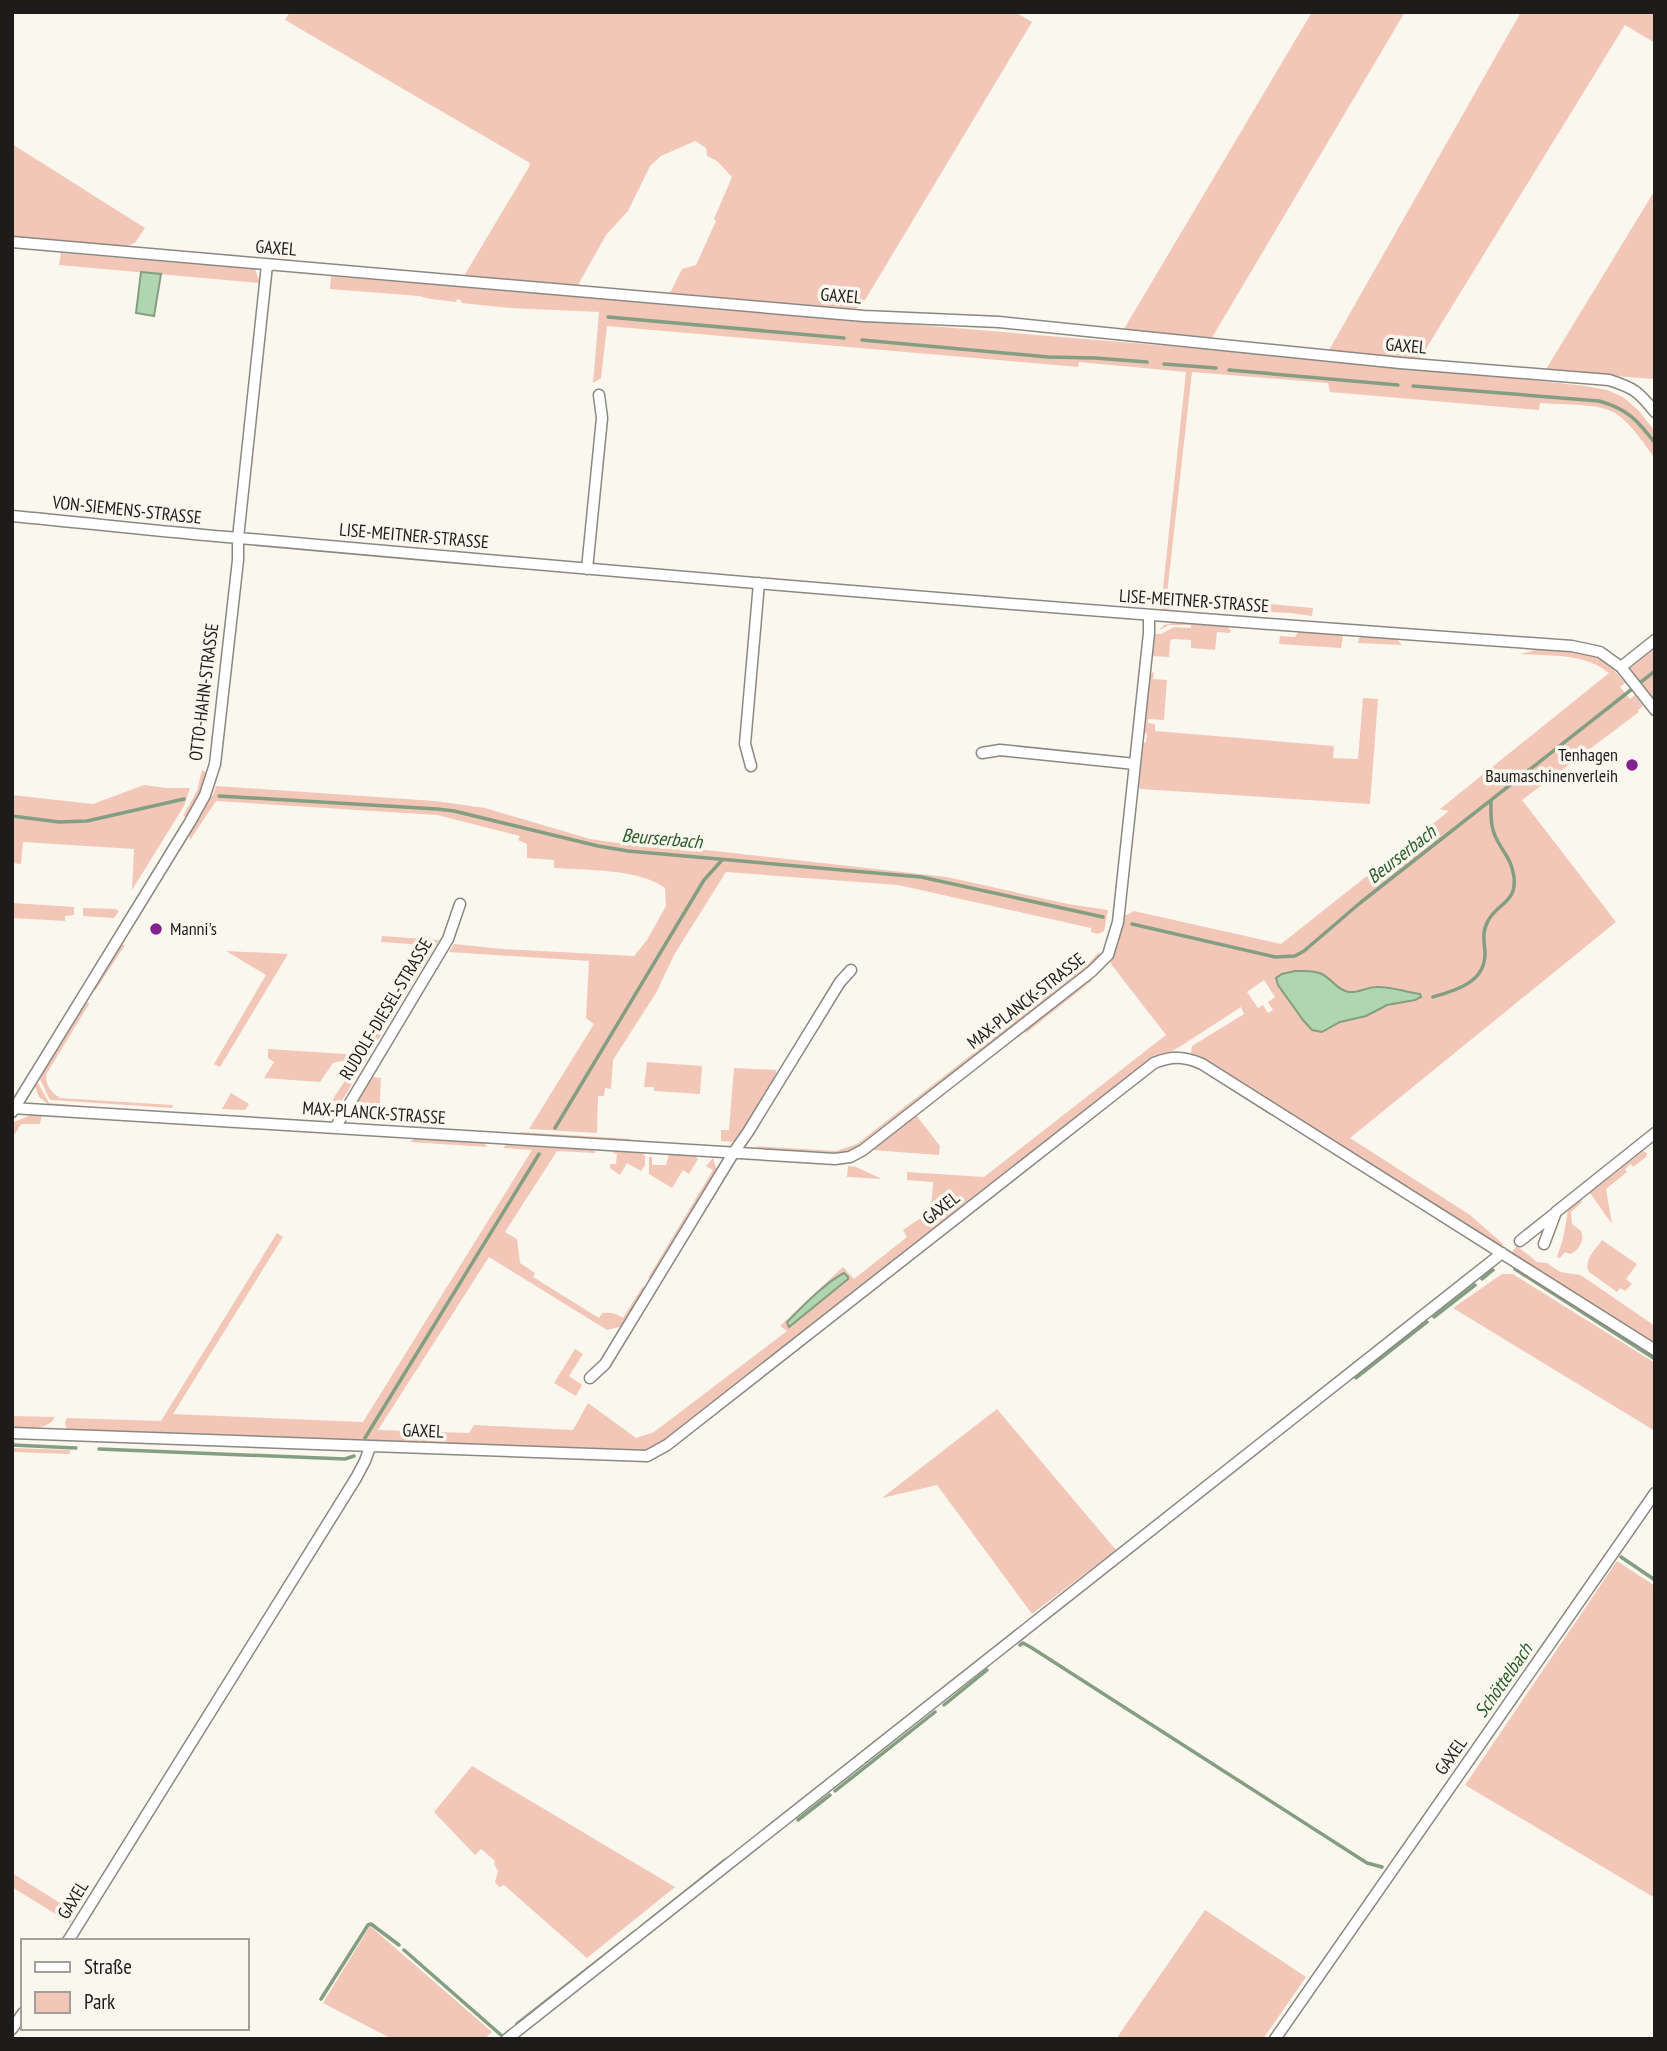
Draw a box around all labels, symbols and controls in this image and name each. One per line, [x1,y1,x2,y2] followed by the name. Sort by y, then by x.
[255,234,298,261] street label: GAXEL
[820,282,863,309] street label: GAXEL
[1385,332,1428,359] street label: GAXEL
[50,490,203,529] street label: VON-SIEMENS-STRASSE
[338,518,490,553] street label: LISE-MEITNER-STRASSE
[1118,584,1270,617] street label: LISE-MEITNER-STRASSE
[184,622,223,762] street label: OTTO-HAHN-STRASSE
[1485,743,1618,787] place label: Tenhagen Baumaschinenverleih
[1624,757,1640,773] marker: Tenhagen Baumaschinenverleih
[1362,819,1441,888] water label: Beurserbach
[621,823,705,854] water label: Beurserbach
[170,917,217,940] place label: Manni's
[148,921,164,937] marker: Manni's
[334,934,437,1084] street label: RUDOLF-DIESEL-STRASSE
[962,947,1089,1054] street label: MAX-PLANCK-STRASSE
[302,1096,446,1129] street label: MAX-PLANCK-STRASSE
[917,1186,964,1229] street label: GAXEL
[402,1418,444,1443] street label: GAXEL
[1469,1637,1538,1722] water label: Schöttelbach
[1429,1732,1472,1779] street label: GAXEL
[52,1876,94,1923] street label: GAXEL
[21,1939,248,2030] legend
[84,1953,132,1980] text: Straße
[84,1988,115,2015] text: Park

